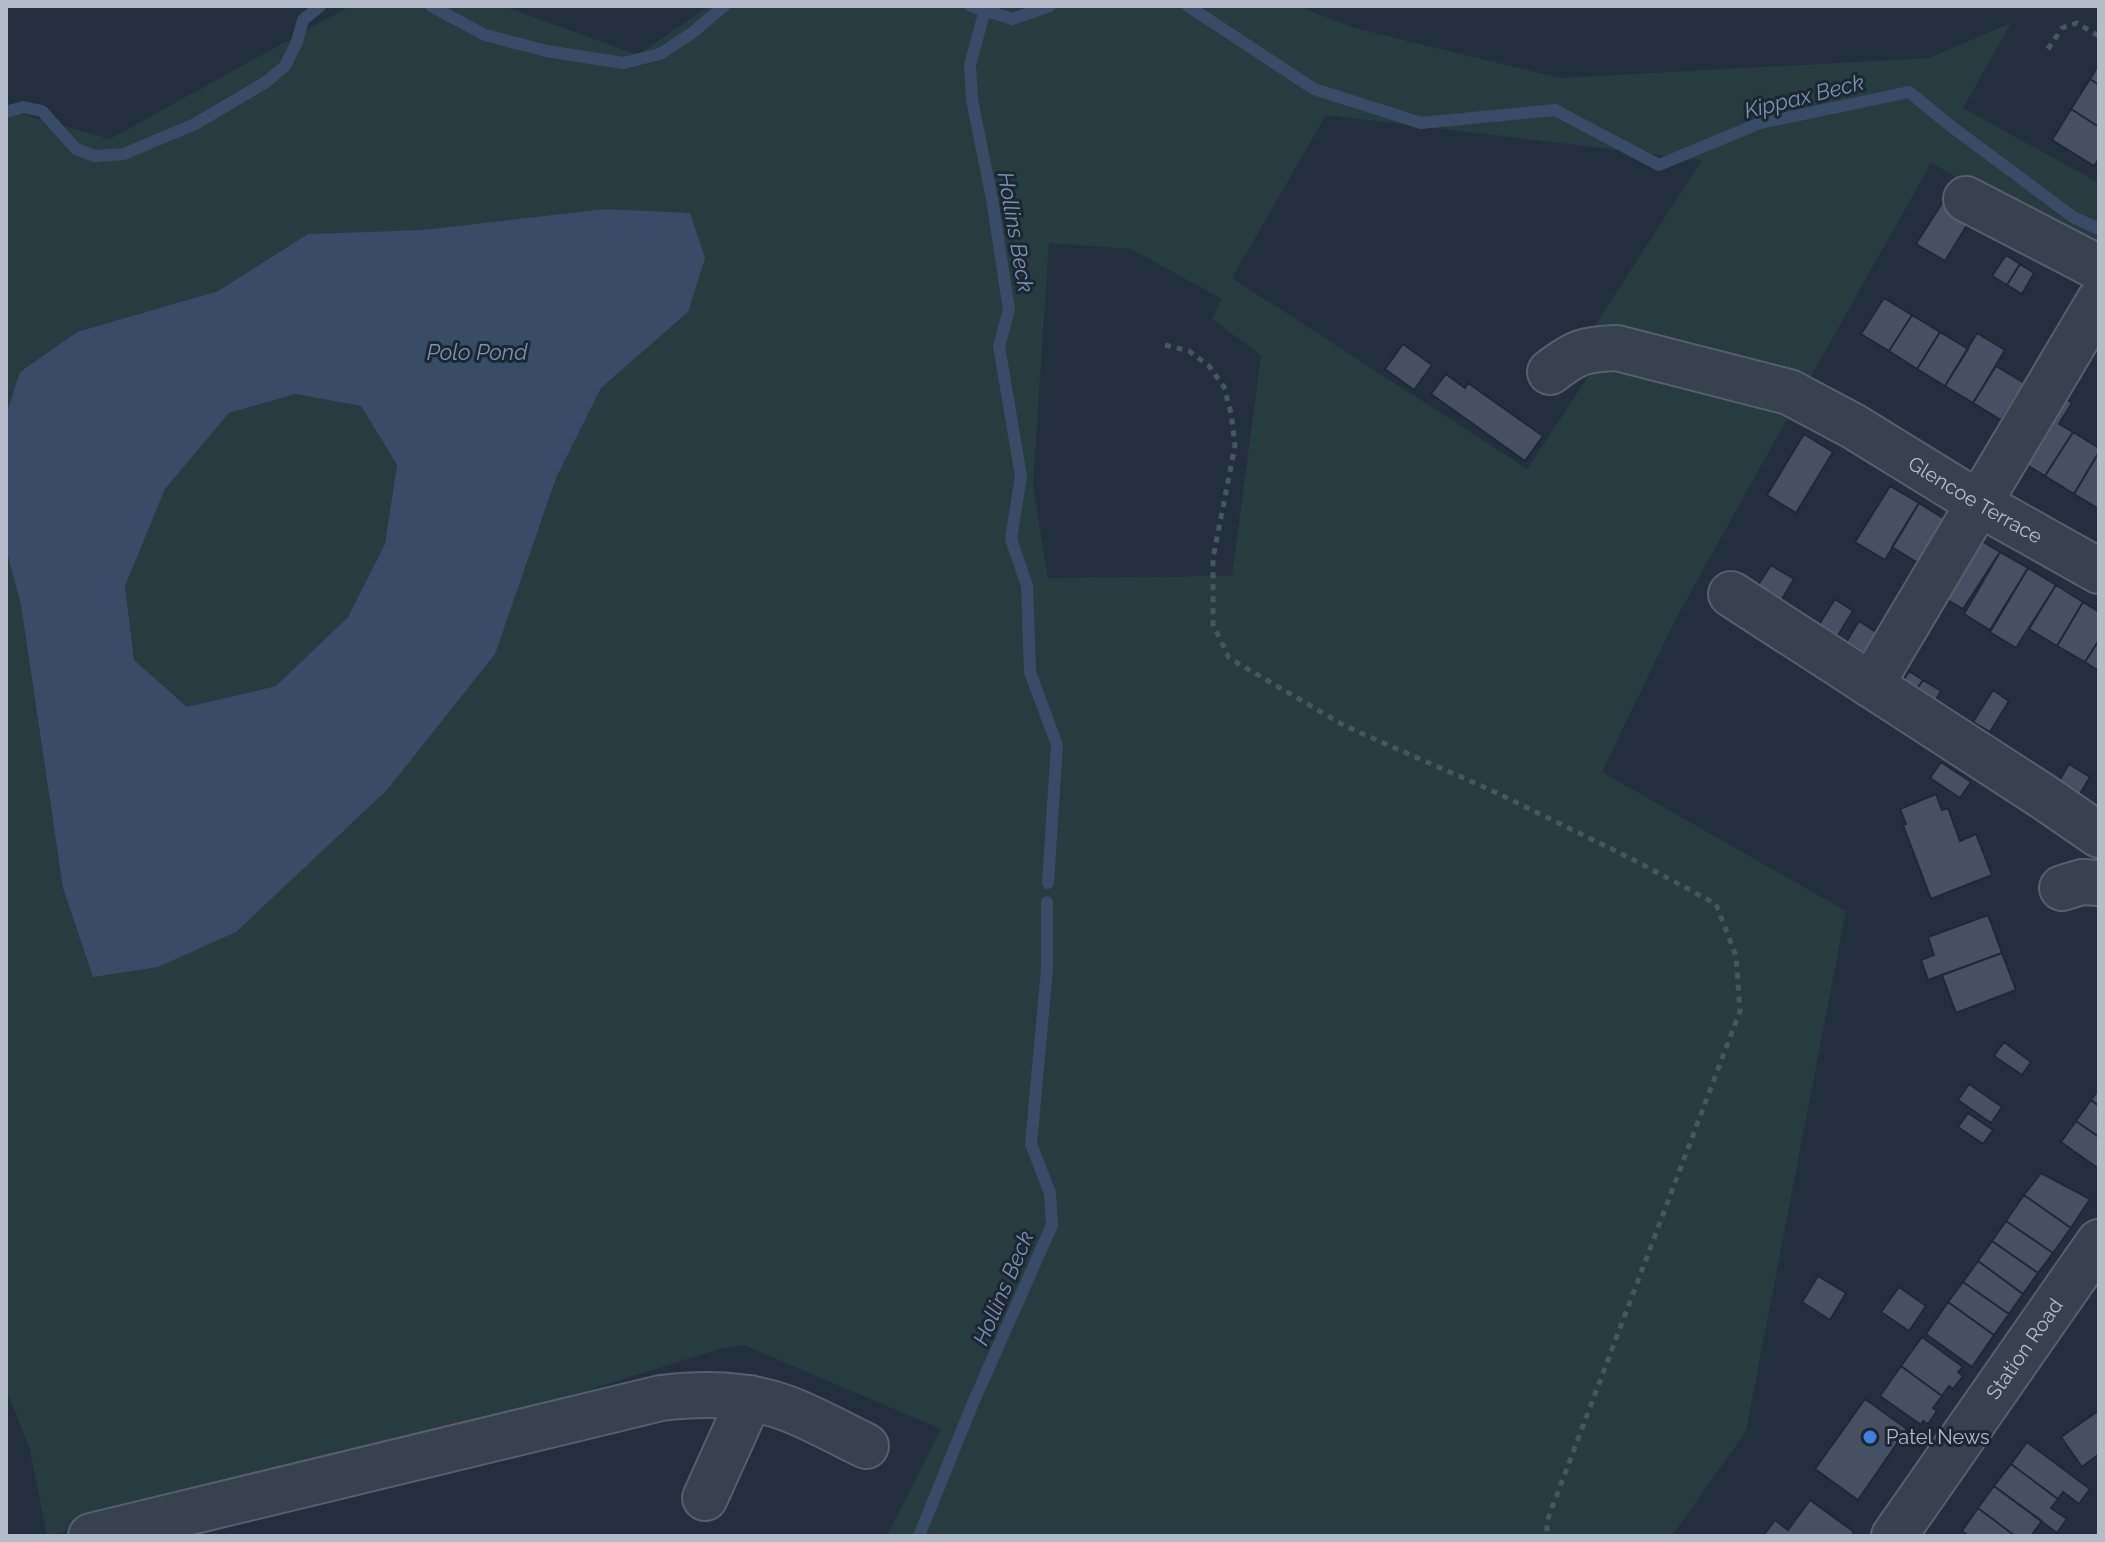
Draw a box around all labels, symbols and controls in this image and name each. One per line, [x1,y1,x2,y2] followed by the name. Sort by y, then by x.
[1741,68,1867,123] water label: Kippax Beck
[993,170,1039,294] water label: Hollins Beck
[427,339,528,365] water label: Polo Pond
[1904,451,2047,549] street label: Glencoe Terrace
[967,1227,1039,1349] water label: Hollins Beck
[1981,1294,2068,1404] street label: Station Road
[1886,1425,1990,1449] place label: Patel News
[1861,1428,1879,1446] marker: Patel News

